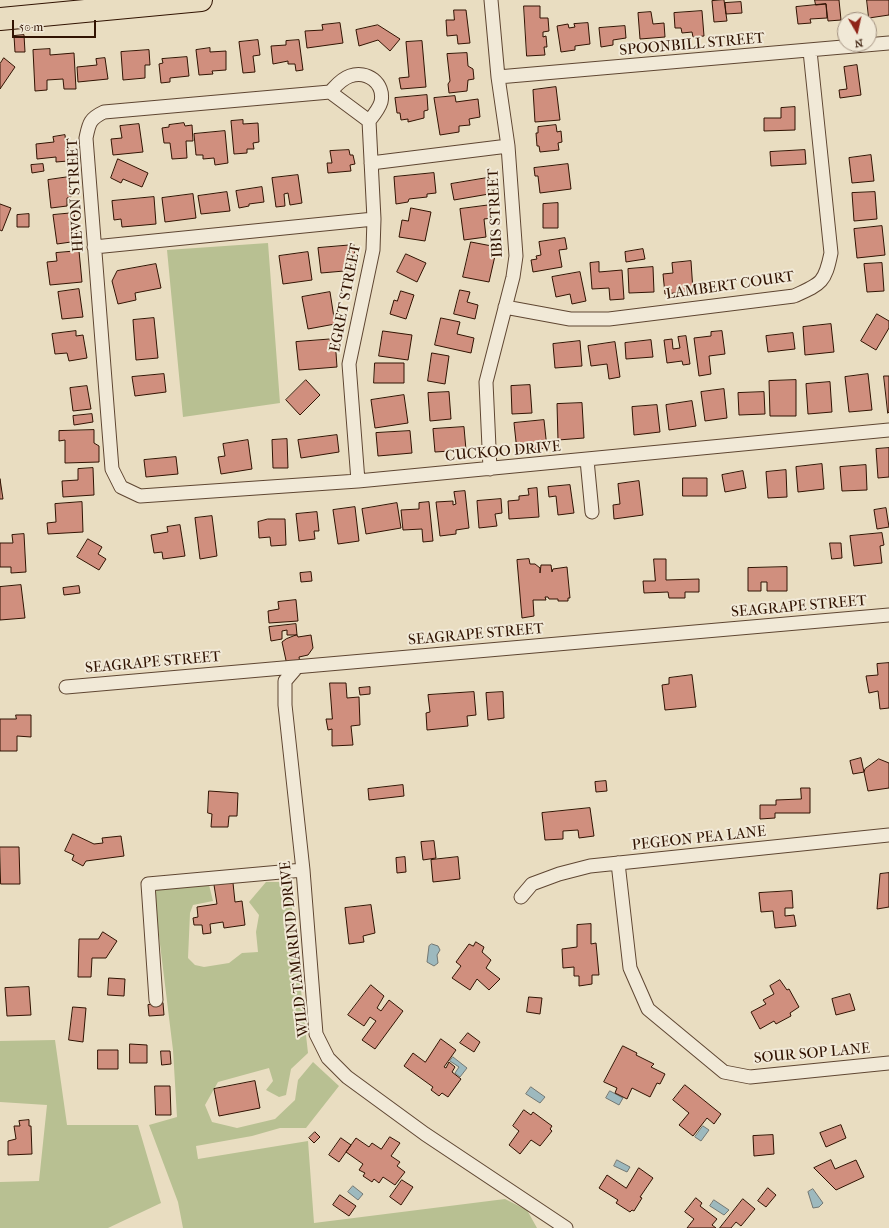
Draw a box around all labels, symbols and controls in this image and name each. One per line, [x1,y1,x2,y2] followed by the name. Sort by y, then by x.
[14,12,98,38] scale bar
[837,12,877,52] north arrow
[19,20,43,34] text: 50 m
[619,30,765,60] street label: SPOONBILL STREET
[854,36,864,50] text: N
[64,138,88,252] street label: HEVON STREET
[485,168,507,258] street label: IBIS STREET
[327,242,365,354] street label: EGRET STREET
[665,268,795,304] street label: LAMBERT COURT
[444,438,562,466] street label: CUCKOO DRIVE
[730,592,868,622] street label: SEAGRAPE STREET
[407,620,545,650] street label: SEAGRAPE STREET
[84,648,222,678] street label: SEAGRAPE STREET
[631,823,767,855] street label: PEGEON PEA LANE
[277,860,313,1038] street label: WILD TAMARIND DRIVE
[753,1040,871,1068] street label: SOUR SOP LANE

